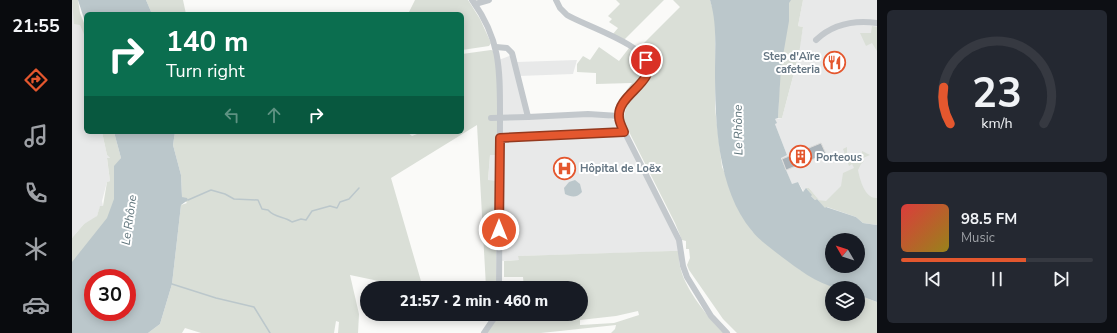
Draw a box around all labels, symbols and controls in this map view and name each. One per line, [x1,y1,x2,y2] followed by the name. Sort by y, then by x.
[12,14,60,38] text: 21:55
[166,23,249,61] text: 140 m
[100,28,152,80] icon: right
[629,43,663,77] pin
[635,49,657,71] icon: arrive
[763,49,820,77] place label: Step d'Aïre cafeteria
[822,49,848,75] restaurant icon: Step d'Aïre cafeteria
[166,59,245,83] text: Turn right
[972,65,1022,122] text: 23
[22,66,50,94] icon: directions
[221,104,243,126] icon: left
[263,104,285,126] icon: ahead
[305,104,327,126] icon: right
[730,104,746,155] water label: Le Rhône
[981,113,1013,132] text: km/h
[22,122,50,150] icon: music
[788,144,814,170] building icon: Porteous
[816,150,862,165] place label: Porteous
[552,155,578,181] hospital icon: Hôpital de Loëx
[580,161,662,176] place label: Hôpital de Loëx
[22,179,50,207] icon: phone
[118,193,141,246] water label: Le Rhône
[478,209,520,251] position arrow
[961,209,1017,229] text: 98.5 FM
[961,229,995,247] text: Music
[825,233,865,273] north arrow
[825,233,865,321] map controls
[22,235,50,263] icon: climate
[922,268,944,290] icon: previous
[986,268,1008,290] icon: pause
[1050,268,1072,290] icon: next
[84,269,136,321] speed limit sign: 30
[825,281,865,321] button: layers
[22,291,50,319] icon: car
[400,291,548,311] text: 21:57 · 2 min · 460 m

